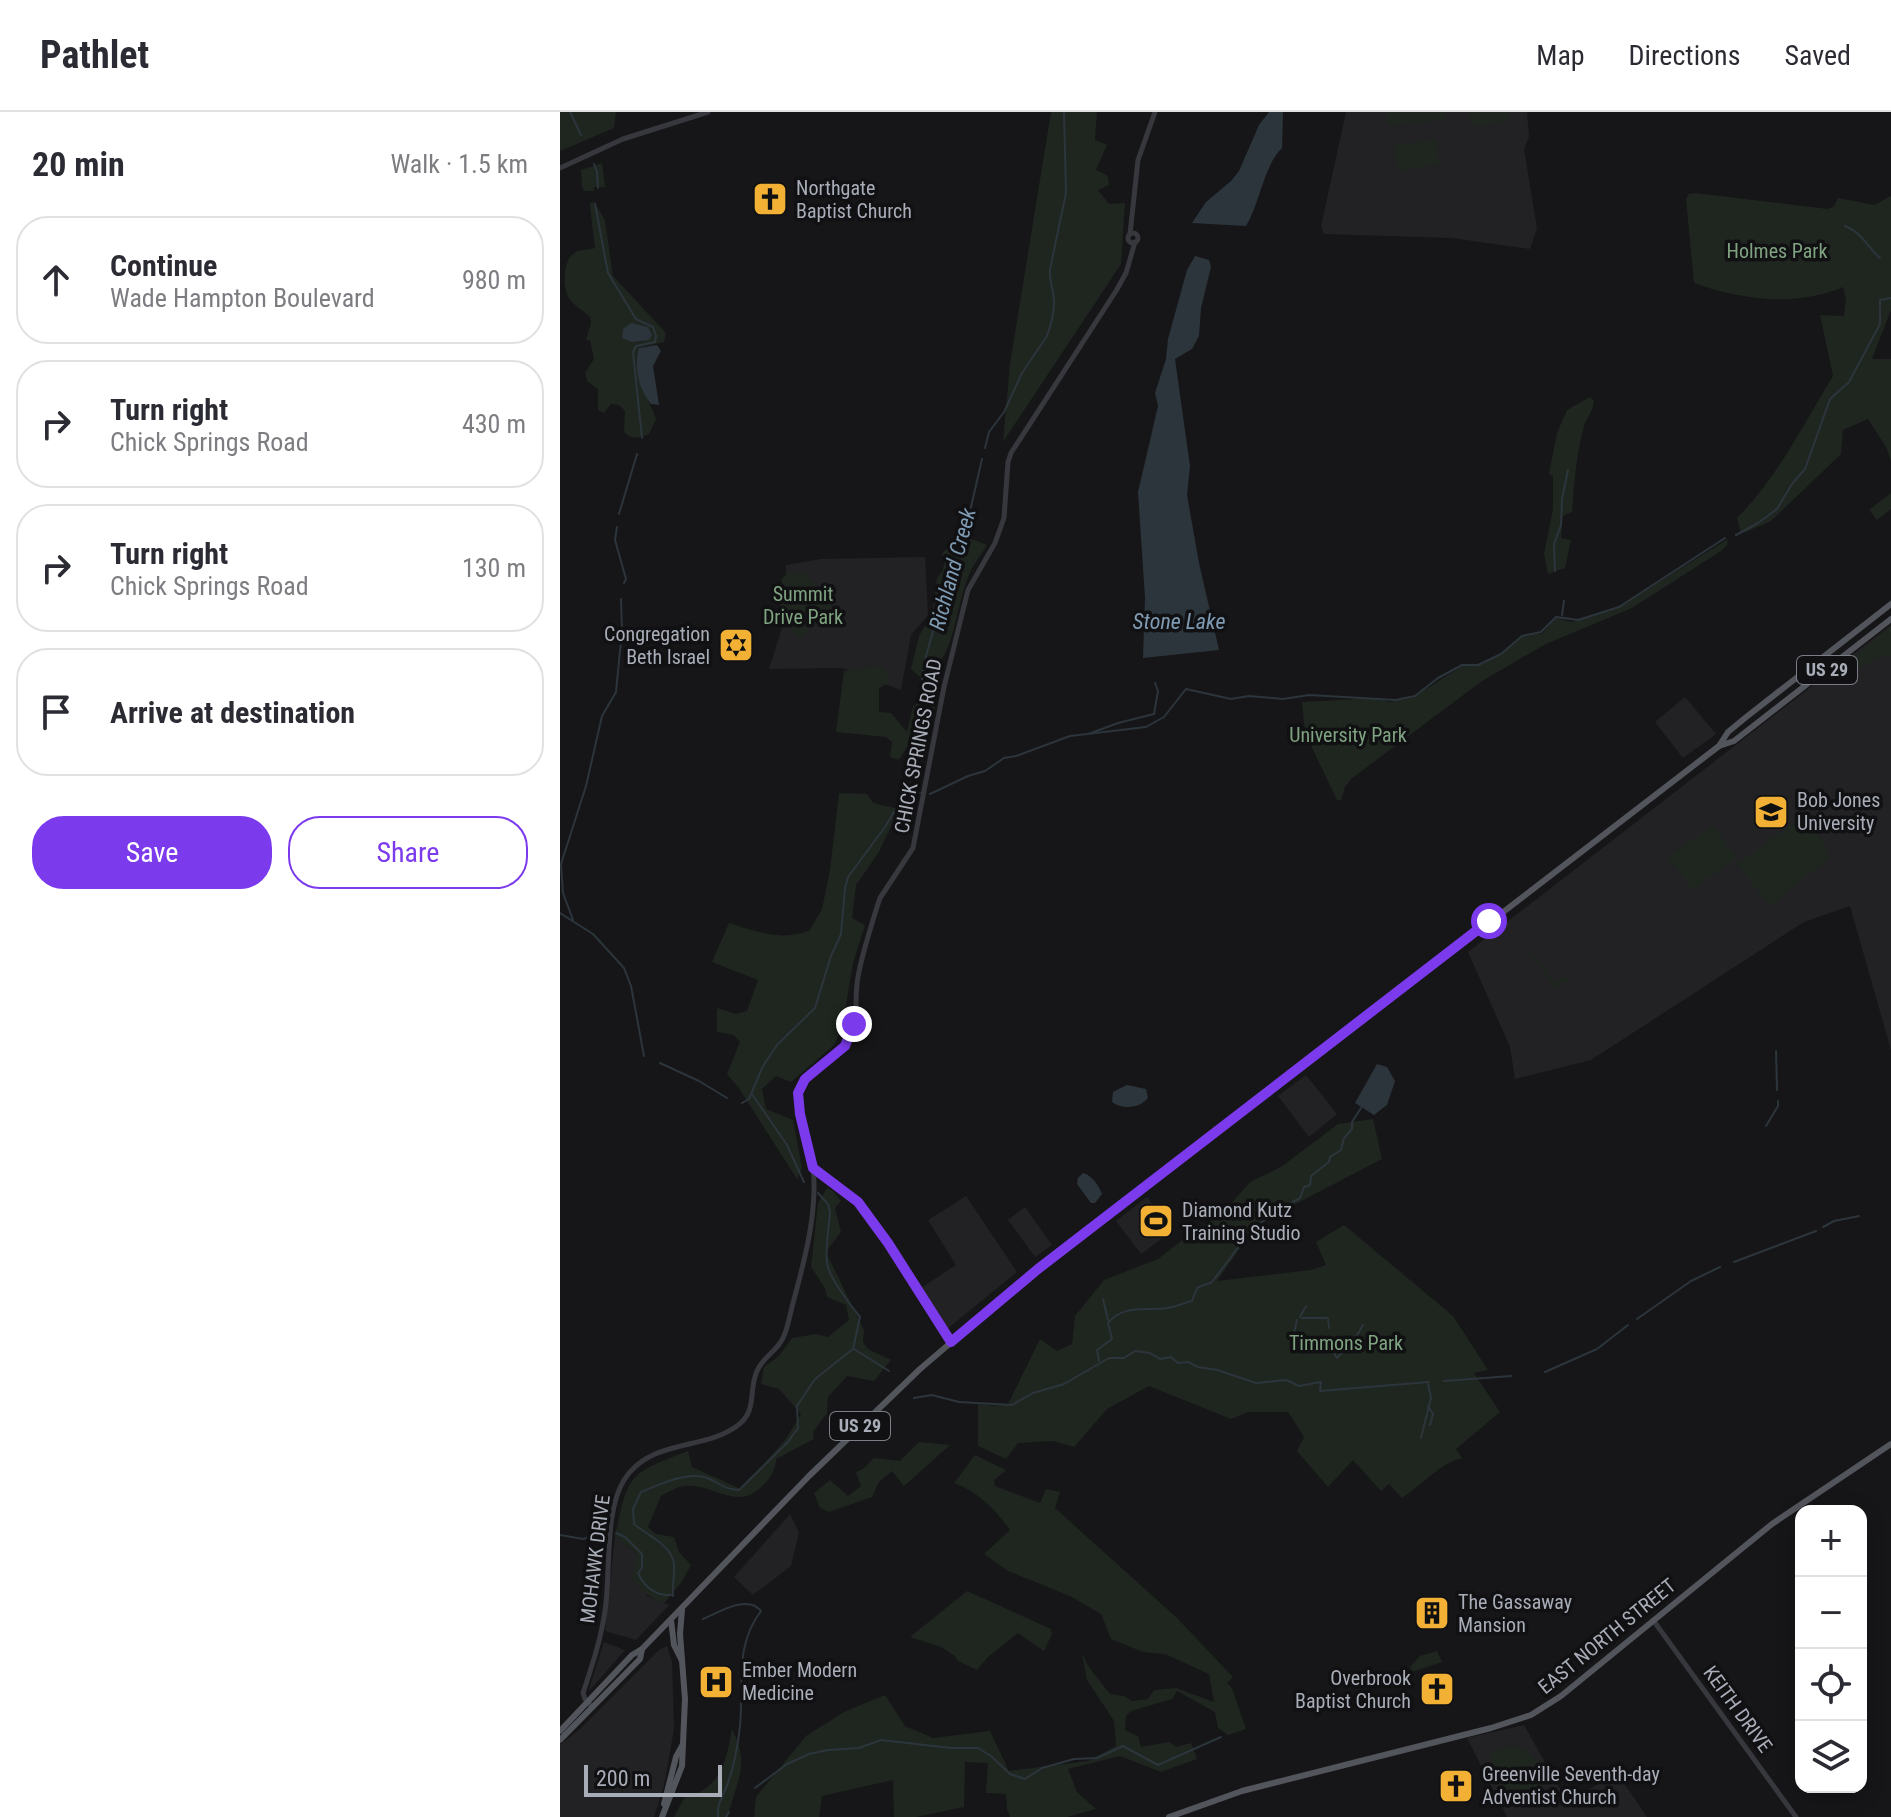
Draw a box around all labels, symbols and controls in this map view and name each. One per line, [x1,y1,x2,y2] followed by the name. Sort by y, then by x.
[40,33,149,77] text: Pathlet
[1536,39,1585,72] text: Map
[1629,39,1740,72] text: Directions
[1784,39,1851,72] text: Saved
[32,144,125,184] text: 20 min
[390,149,528,179] text: Walk · 1.5 km
[796,176,912,223] place label: Northgate Baptist Church
[751,180,789,218] church icon: Northgate Baptist Church
[1727,239,1827,263] park label: Holmes Park
[110,248,217,283] text: Continue
[34,258,78,302] icon: ahead
[462,265,526,295] text: 980 m
[110,283,375,313] text: Wade Hampton Boulevard
[110,392,228,427] text: Turn right
[34,402,78,446] icon: right
[462,409,526,439] text: 430 m
[110,427,309,457] text: Chick Springs Road
[924,505,981,633] water label: Richland Creek
[110,536,228,571] text: Turn right
[34,546,78,590] icon: right
[462,553,526,583] text: 130 m
[110,571,309,601] text: Chick Springs Road
[763,582,843,629] park label: Summit Drive Park
[1133,609,1226,634] water label: Stone Lake
[604,622,710,669] place label: Congregation Beth Israel
[717,626,755,664] synagogue icon: Congregation Beth Israel
[1797,656,1857,684] road number: US 29
[889,657,947,835] street label: CHICK SPRINGS ROAD
[34,690,78,734] icon: arrive
[110,695,355,730] text: Arrive at destination
[1289,723,1407,747] park label: University Park
[1797,788,1880,835] place label: Bob Jones University
[1752,793,1790,831] school or university icon: Bob Jones University
[32,816,272,889] button: Save
[288,816,528,889] button: Share
[1471,903,1507,939] route start
[836,1006,872,1042] route end
[1182,1198,1300,1245] place label: Diamond Kutz Training Studio
[1137,1202,1175,1240] sports icon: Diamond Kutz Training Studio
[1289,1331,1403,1355] park label: Timmons Park
[830,1412,890,1440] road number: US 29
[575,1493,615,1625] street label: MOHAWK DRIVE
[1795,1505,1867,1793] map controls
[1795,1505,1867,1577] button: +
[1533,1573,1681,1699] street label: EAST NORTH STREET
[1795,1577,1867,1649] button: −
[1458,1590,1572,1637] place label: The Gassaway Mansion
[1413,1594,1451,1632] building icon: The Gassaway Mansion
[1795,1649,1867,1721] button: locate
[742,1658,857,1705] place label: Ember Modern Medicine
[1699,1661,1777,1757] street label: KEITH DRIVE
[697,1663,735,1701] hospital icon: Ember Modern Medicine
[1295,1666,1411,1713] place label: Overbrook Baptist Church
[1418,1670,1456,1708] church icon: Overbrook Baptist Church
[1795,1721,1867,1793] button: layers
[584,1761,722,1797] scale bar
[1482,1762,1660,1809] place label: Greenville Seventh-day Adventist Church
[596,1766,650,1791] text: 200 m
[1437,1767,1475,1805] church icon: Greenville Seventh-day Adventist Church

